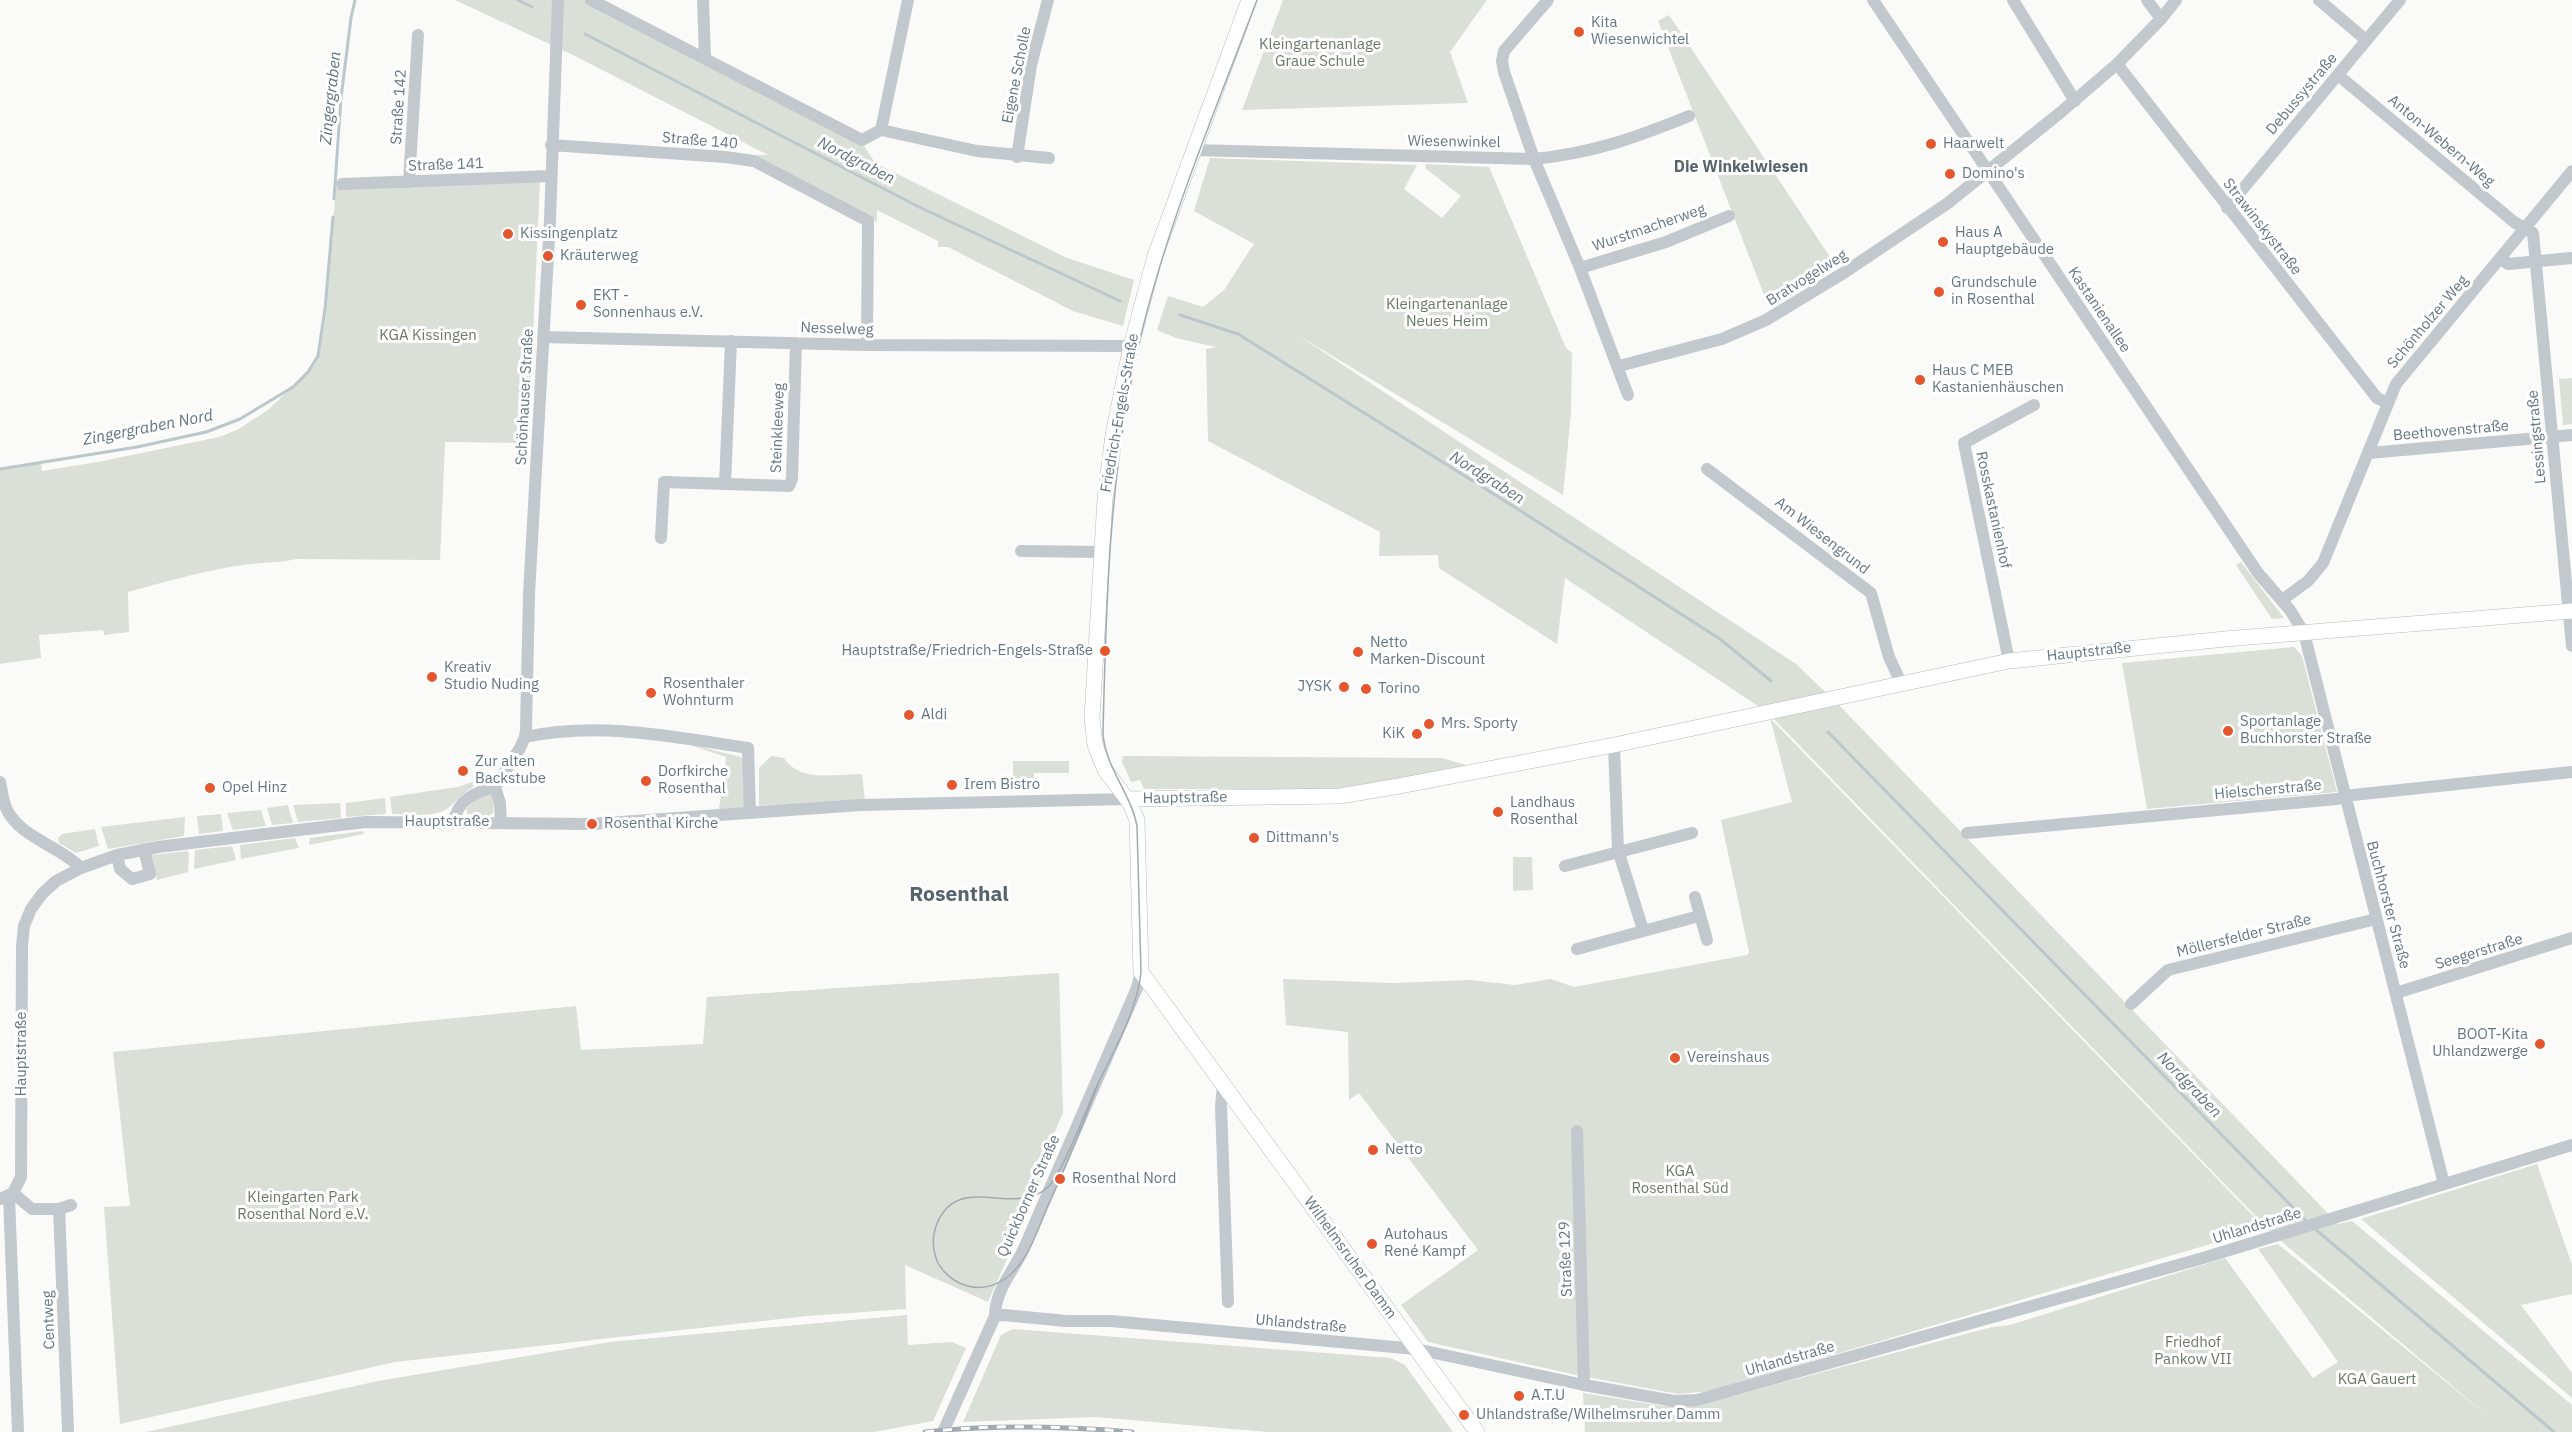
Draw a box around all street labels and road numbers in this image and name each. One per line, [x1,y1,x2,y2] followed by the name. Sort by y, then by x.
[999,25,1035,125] street label: Eigene Scholle
[2263,50,2341,138] street label: Debussystraße
[387,69,411,145] street label: Straße 142
[2384,91,2498,191] street label: Anton-Webern-Weg
[661,129,739,153] street label: Straße 140
[1407,132,1501,152] street label: Wiesenwinkel
[408,155,484,175] street label: Straße 141
[2219,175,2305,279] street label: Strawinskystraße
[1590,200,1708,256] street label: Wurstmacherweg
[1763,246,1851,310] street label: Bratvogelweg
[2064,264,2134,356] street label: Kastanienallee
[2384,272,2472,372] street label: Schönholzer Weg
[800,319,874,339] street label: Nesselweg
[512,328,538,466] street label: Schönhauser Straße
[1097,332,1143,494] street label: Friedrich-Engels-Straße
[767,383,789,473] street label: Steinkleeweg
[2524,389,2550,485] street label: Lessingstraße
[2392,417,2510,445] street label: Beethovenstraße
[1972,450,2014,570] street label: Rosskastanienhof
[1771,494,1873,578] street label: Am Wiesengrund
[2046,639,2132,665] street label: Hauptstraße
[2214,776,2322,804] street label: Hielscherstraße
[1142,788,1228,808] street label: Hauptstraße
[405,813,489,831] street label: Hauptstraße
[2362,839,2414,971] street label: Buchhorster Straße
[2175,911,2313,961] street label: Möllersfelder Straße
[2433,930,2525,974] street label: Seegerstraße
[13,1012,31,1096] street label: Hauptstraße
[994,1132,1064,1260] street label: Quickborner Straße
[1300,1193,1400,1323] street label: Wilhelmsruher Damm
[2210,1204,2304,1248] street label: Uhlandstraße
[1556,1221,1576,1297] street label: Straße 129
[39,1290,59,1350] street label: Centweg
[1255,1311,1347,1337] street label: Uhlandstraße
[1743,1338,1837,1380] street label: Uhlandstraße

